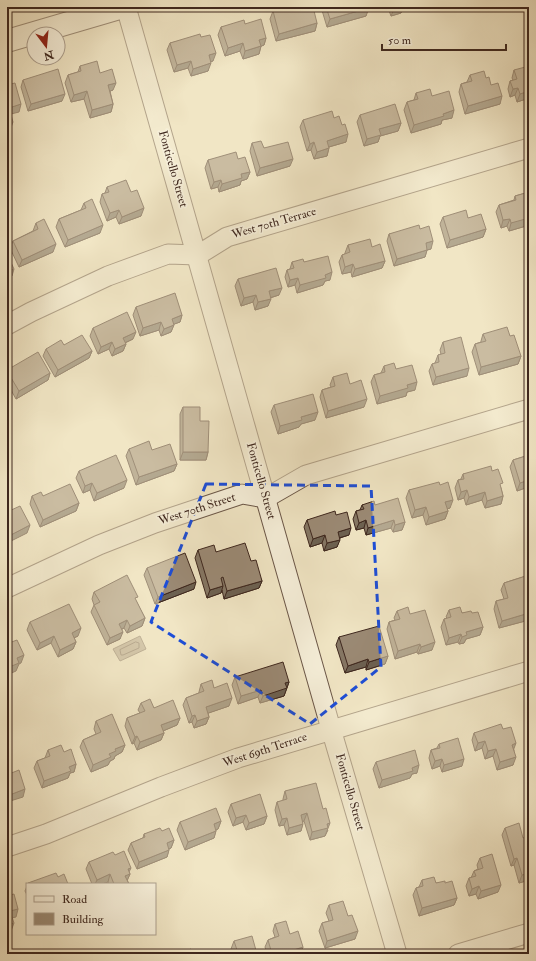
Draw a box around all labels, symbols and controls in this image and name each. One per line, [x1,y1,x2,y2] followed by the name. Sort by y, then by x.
[26,26,66,66] north arrow
[382,26,506,52] scale bar
[388,33,412,48] text: 50 m
[41,47,56,63] text: N
[155,129,191,209] street label: Fonticello Street
[229,204,318,242] street label: West 70th Terrace
[243,441,279,521] street label: Fonticello Street
[156,489,237,529] street label: West 70th Street
[220,729,309,771] street label: West 69th Terrace
[332,752,368,832] street label: Fonticello Street
[26,883,156,935] legend
[62,892,87,907] text: Road
[62,912,105,927] text: Building

